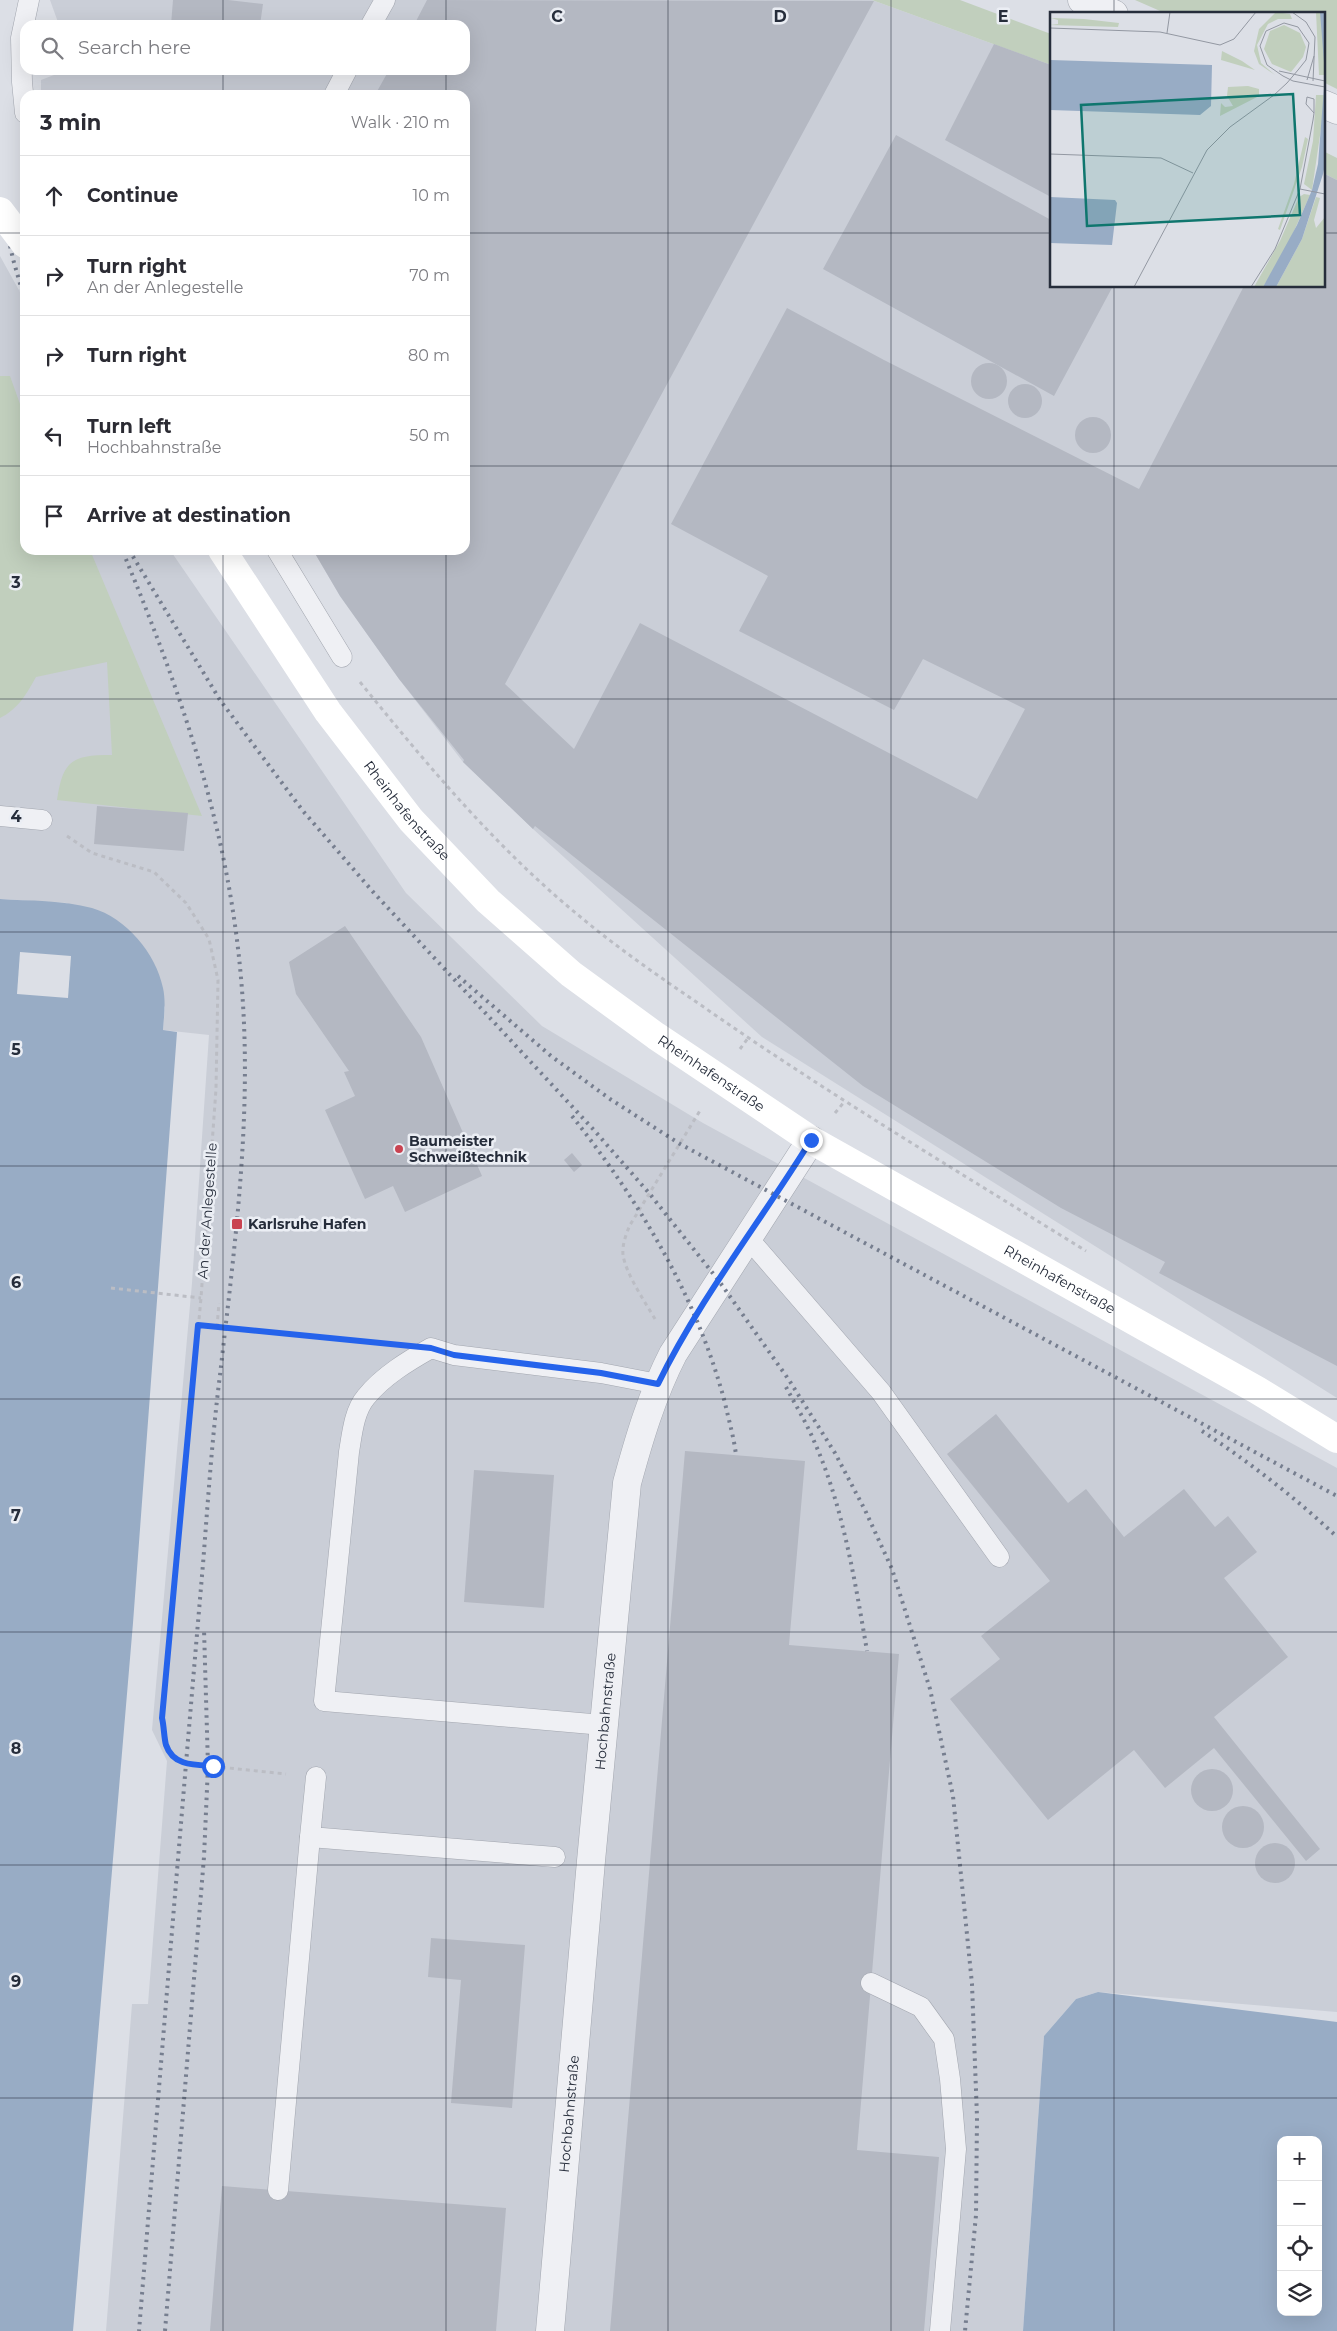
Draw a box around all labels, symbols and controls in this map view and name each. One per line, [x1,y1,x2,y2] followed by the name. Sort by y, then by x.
[551,7,563,26] text: C
[773,7,787,26] text: D
[998,7,1008,26] text: E
[1050,12,1324,288] inset map
[20,20,470,75] search box
[38,34,66,62] icon: search
[78,36,191,59] text: Search here
[40,110,101,135] text: 3 min
[351,113,450,132] text: Walk · 210 m
[40,182,68,210] icon: ahead
[87,184,178,207] text: Continue
[412,186,450,205] text: 10 m
[87,255,187,278] text: Turn right
[40,262,68,290] icon: right
[409,266,450,285] text: 70 m
[87,278,243,297] text: An der Anlegestelle
[40,342,68,370] icon: right
[87,344,187,367] text: Turn right
[408,346,450,365] text: 80 m
[87,415,172,438] text: Turn left
[40,422,68,450] icon: left
[409,426,450,445] text: 50 m
[87,438,221,457] text: Hochbahnstraße
[40,502,68,530] icon: arrive
[87,504,291,527] text: Arrive at destination
[10,573,21,592] text: 3
[360,757,454,864] street label: Rheinhafenstraße
[10,807,22,826] text: 4
[654,1031,768,1116] street label: Rheinhafenstraße
[11,1040,21,1059] text: 5
[800,1129,823,1152] route end
[409,1132,528,1166] place label: Baumeister Schweißtechnik
[193,1142,221,1280] street label: An der Anlegestelle
[393,1143,405,1155] marker: Baumeister Schweißtechnik
[248,1215,366,1233] place label: Karlsruhe Hafen
[230,1217,244,1231] marker: Karlsruhe Hafen
[1001,1241,1119,1318] street label: Rheinhafenstraße
[11,1273,21,1292] text: 6
[11,1506,21,1525] text: 7
[591,1652,620,1771] street label: Hochbahnstraße
[11,1739,21,1758] text: 8
[202,1755,225,1778] route start
[11,1972,21,1991] text: 9
[555,2054,583,2173] street label: Hochbahnstraße
[1277,2136,1322,2316] map controls
[1277,2136,1322,2181] button: +
[1277,2181,1322,2226] button: −
[1277,2226,1322,2271] button: locate
[1277,2271,1322,2316] button: layers

